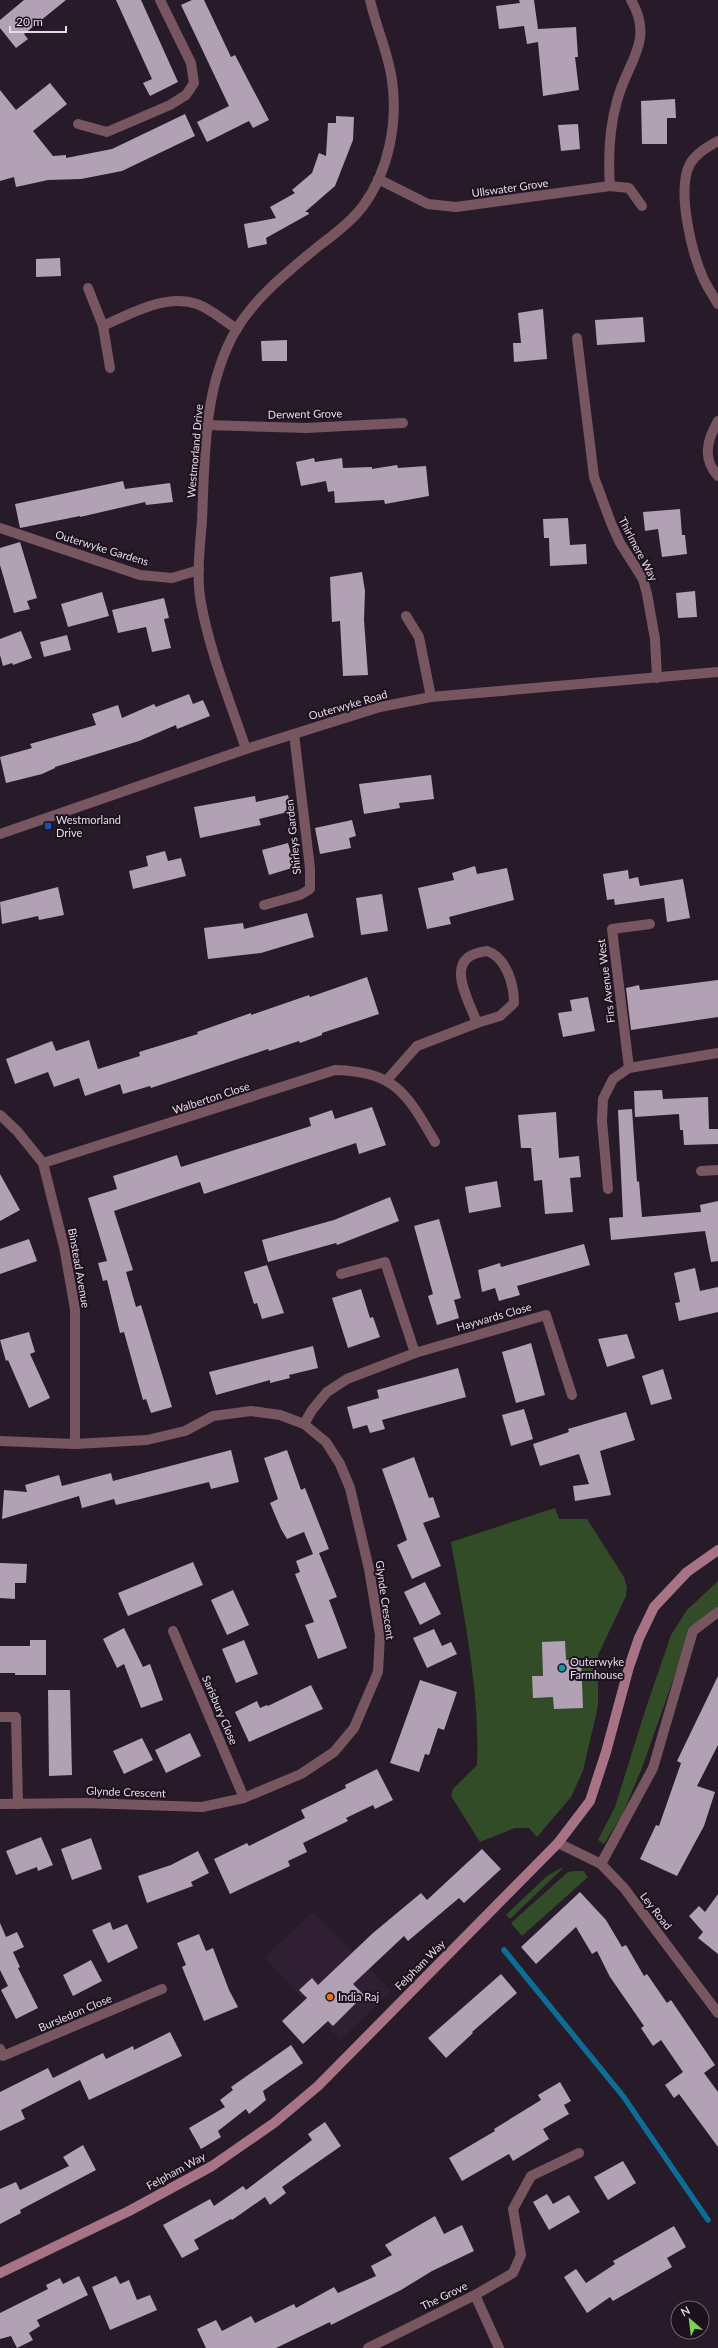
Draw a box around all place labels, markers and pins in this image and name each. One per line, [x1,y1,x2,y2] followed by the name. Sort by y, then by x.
[56,813,121,839] place label: Westmorland Drive
[43,821,53,831] marker: Westmorland Drive
[570,1655,624,1681] place label: Outerwyke Farmhouse
[557,1663,567,1673] marker: Outerwyke Farmhouse
[338,1990,379,2003] place label: India Raj
[325,1992,335,2002] marker: India Raj

